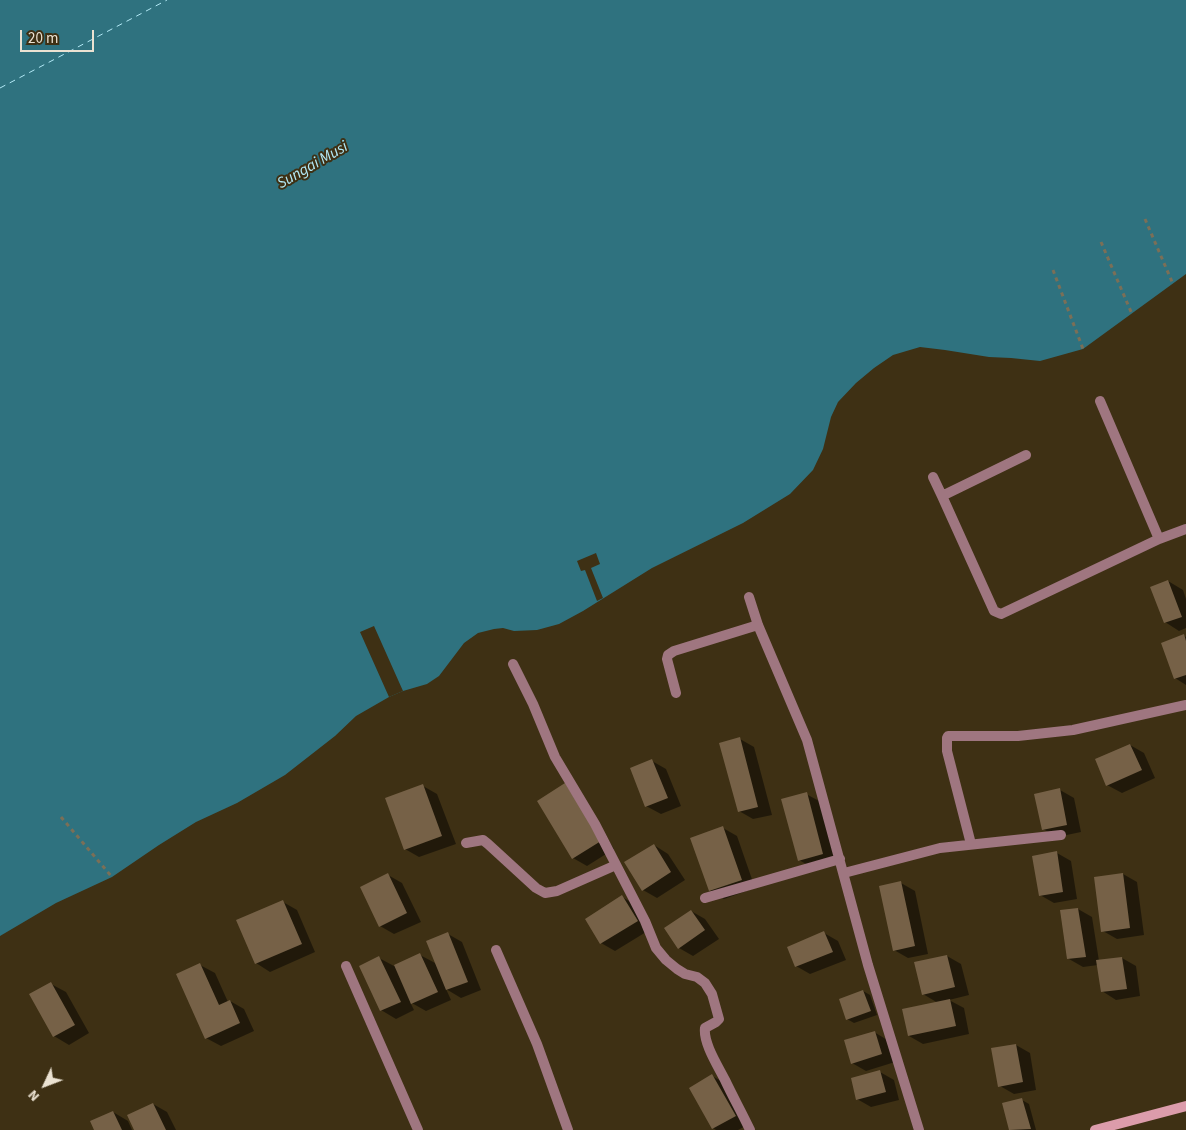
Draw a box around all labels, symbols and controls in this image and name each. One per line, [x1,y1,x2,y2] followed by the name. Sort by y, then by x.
[22,20,96,52] scale bar
[28,28,58,49] text: 20 m
[274,138,352,194] water label: Sungai Musi
[20,1060,70,1110] north arrow
[24,1085,45,1105] text: N

